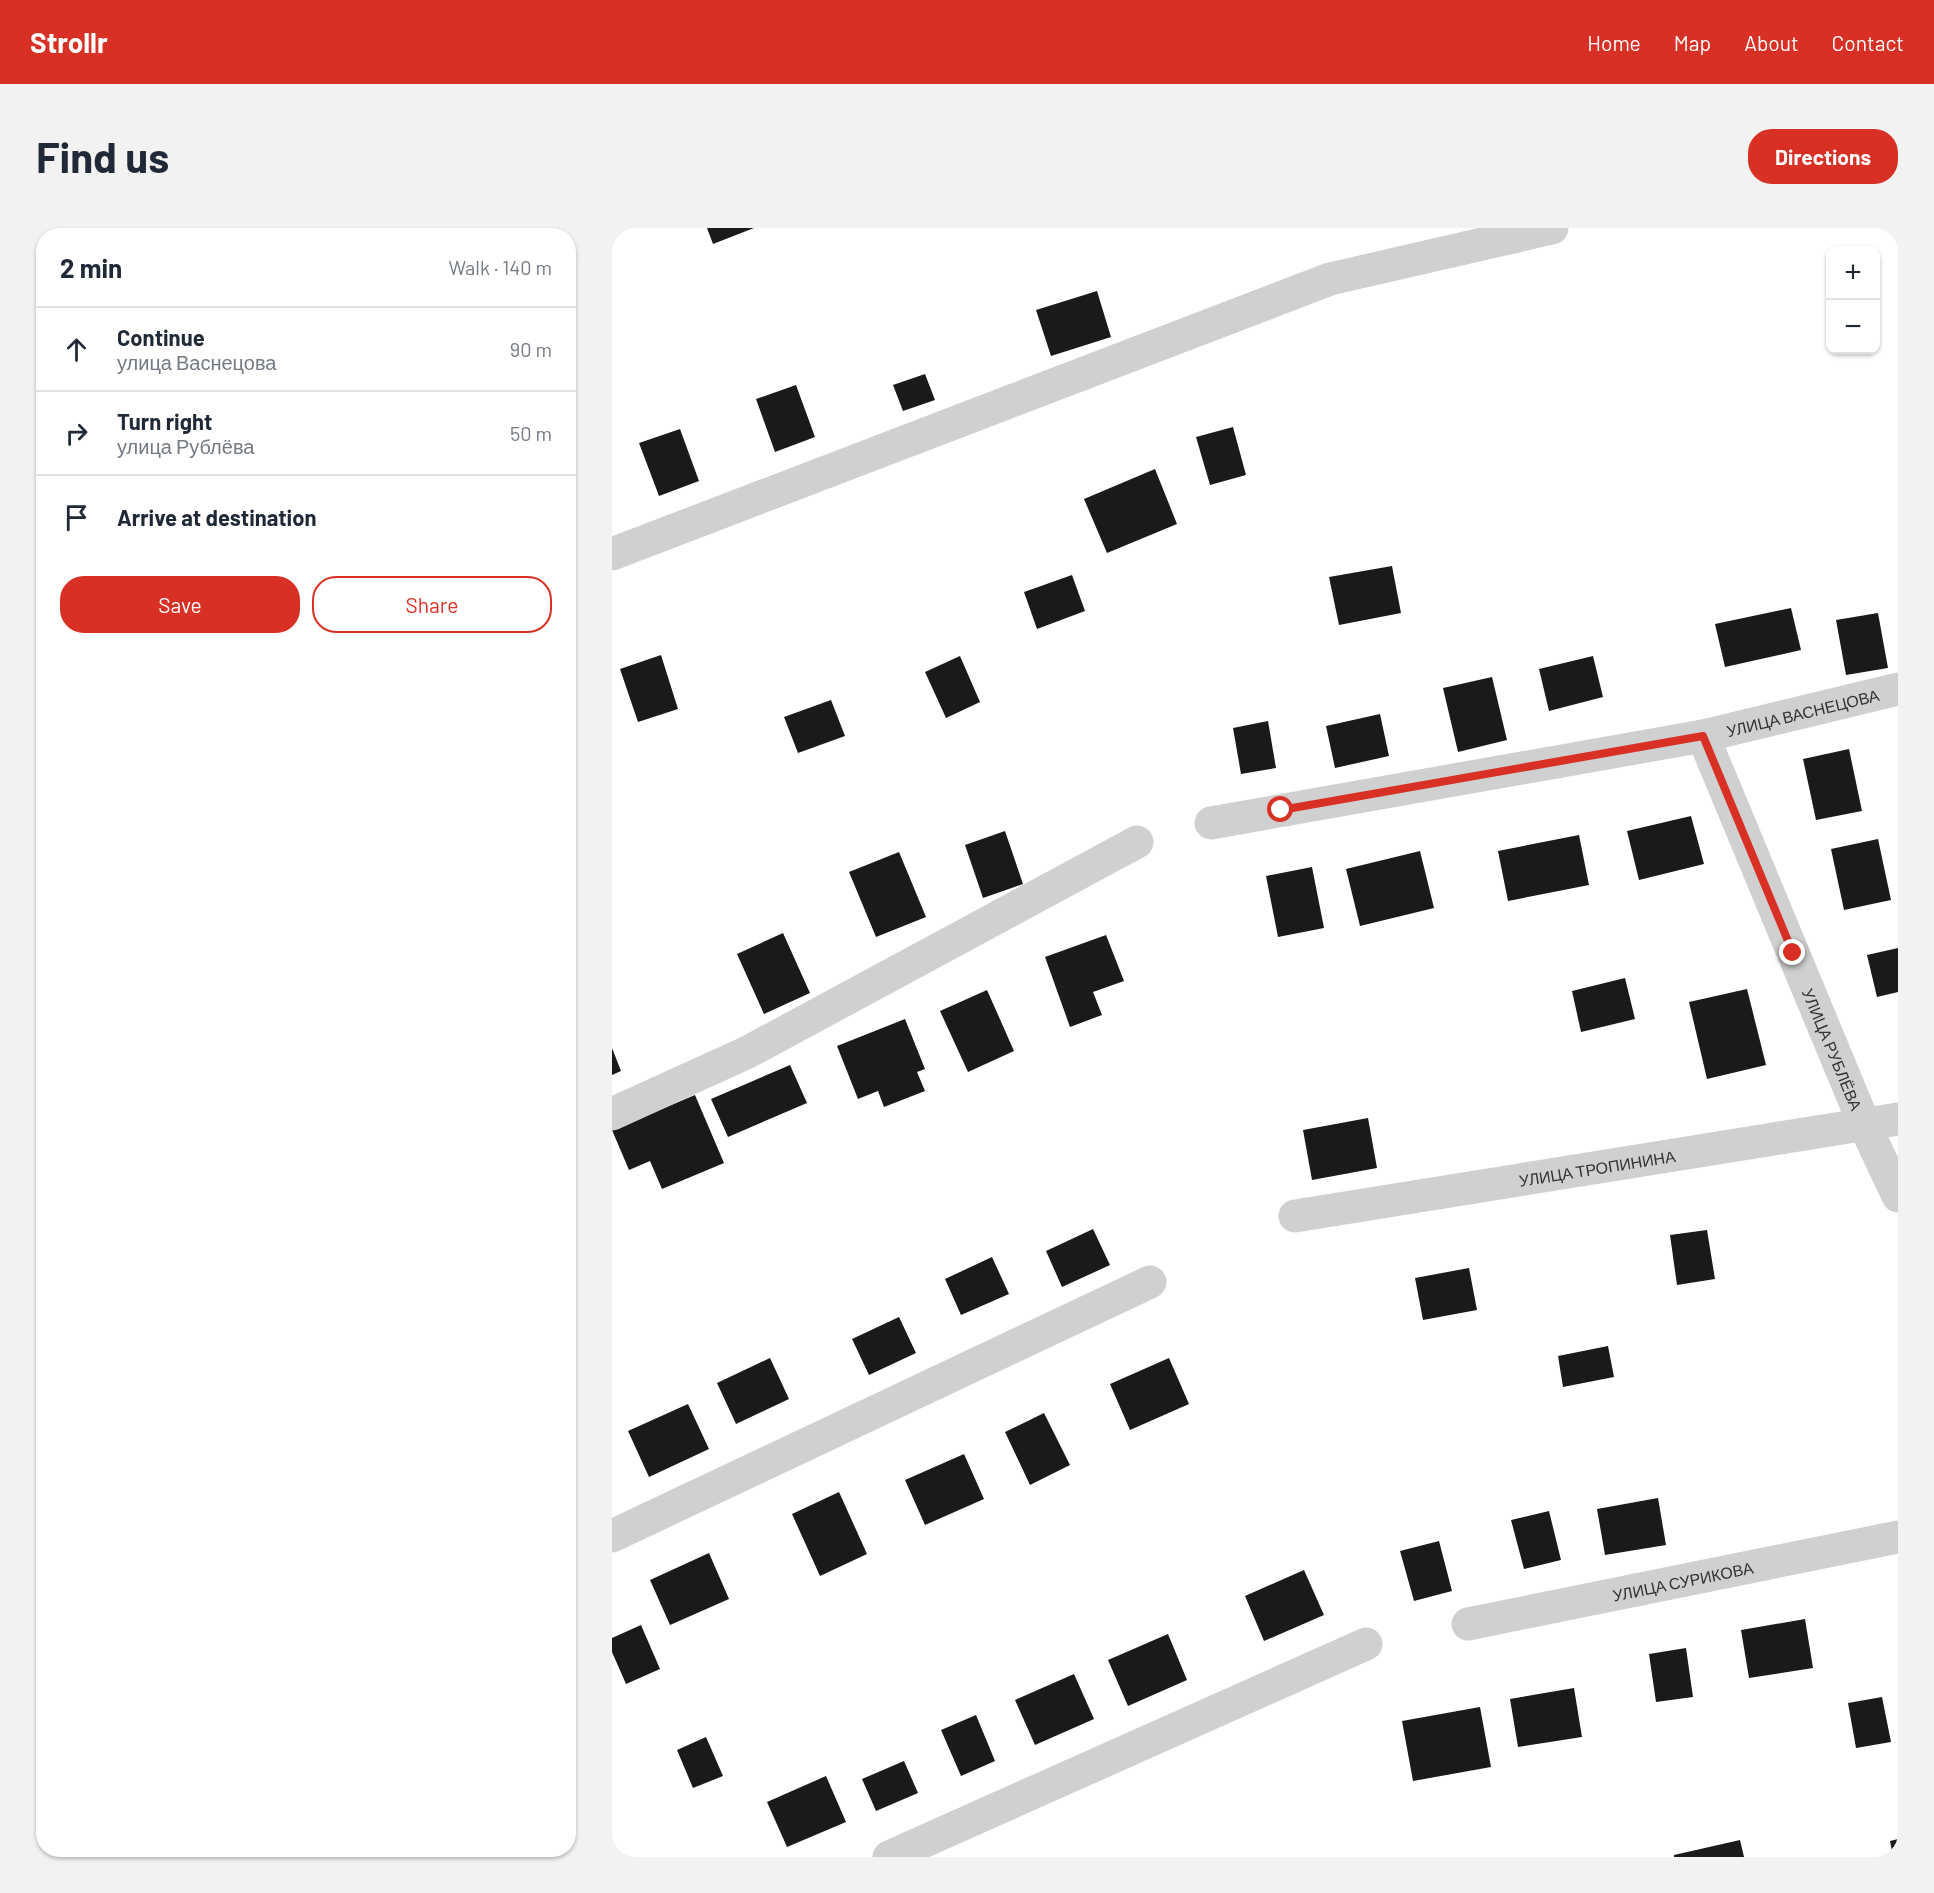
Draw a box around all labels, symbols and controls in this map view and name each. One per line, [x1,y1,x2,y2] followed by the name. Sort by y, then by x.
[30,25,108,59] text: Strollr
[1587,30,1641,55] text: Home
[1674,30,1711,55] text: Map
[1744,30,1799,55] text: About
[1832,30,1904,55] text: Contact
[1748,129,1898,184] button: Directions
[36,131,169,181] text: Find us
[1826,246,1880,354] map controls
[1826,246,1880,300] button: +
[60,252,122,283] text: 2 min
[448,255,552,279] text: Walk · 140 m
[1826,300,1880,354] button: −
[117,324,205,350] text: Continue
[60,333,93,366] icon: ahead
[510,337,552,361] text: 90 m
[117,350,277,374] text: улица Васнецова
[117,408,212,434] text: Turn right
[60,417,93,450] icon: right
[510,421,552,445] text: 50 m
[117,434,254,458] text: улица Рублёва
[60,501,93,534] icon: arrive
[117,504,316,530] text: Arrive at destination
[60,576,300,633] button: Save
[312,576,552,633] button: Share
[1724,684,1881,740] street label: УЛИЦА ВАСНЕЦОВА
[1267,796,1293,822] route start
[1779,939,1805,965] route end
[1799,985,1867,1113] street label: УЛИЦА РУБЛЁВА
[1518,1145,1677,1189] street label: УЛИЦА ТРОПИНИНА
[1611,1557,1755,1604] street label: УЛИЦА СУРИКОВА

